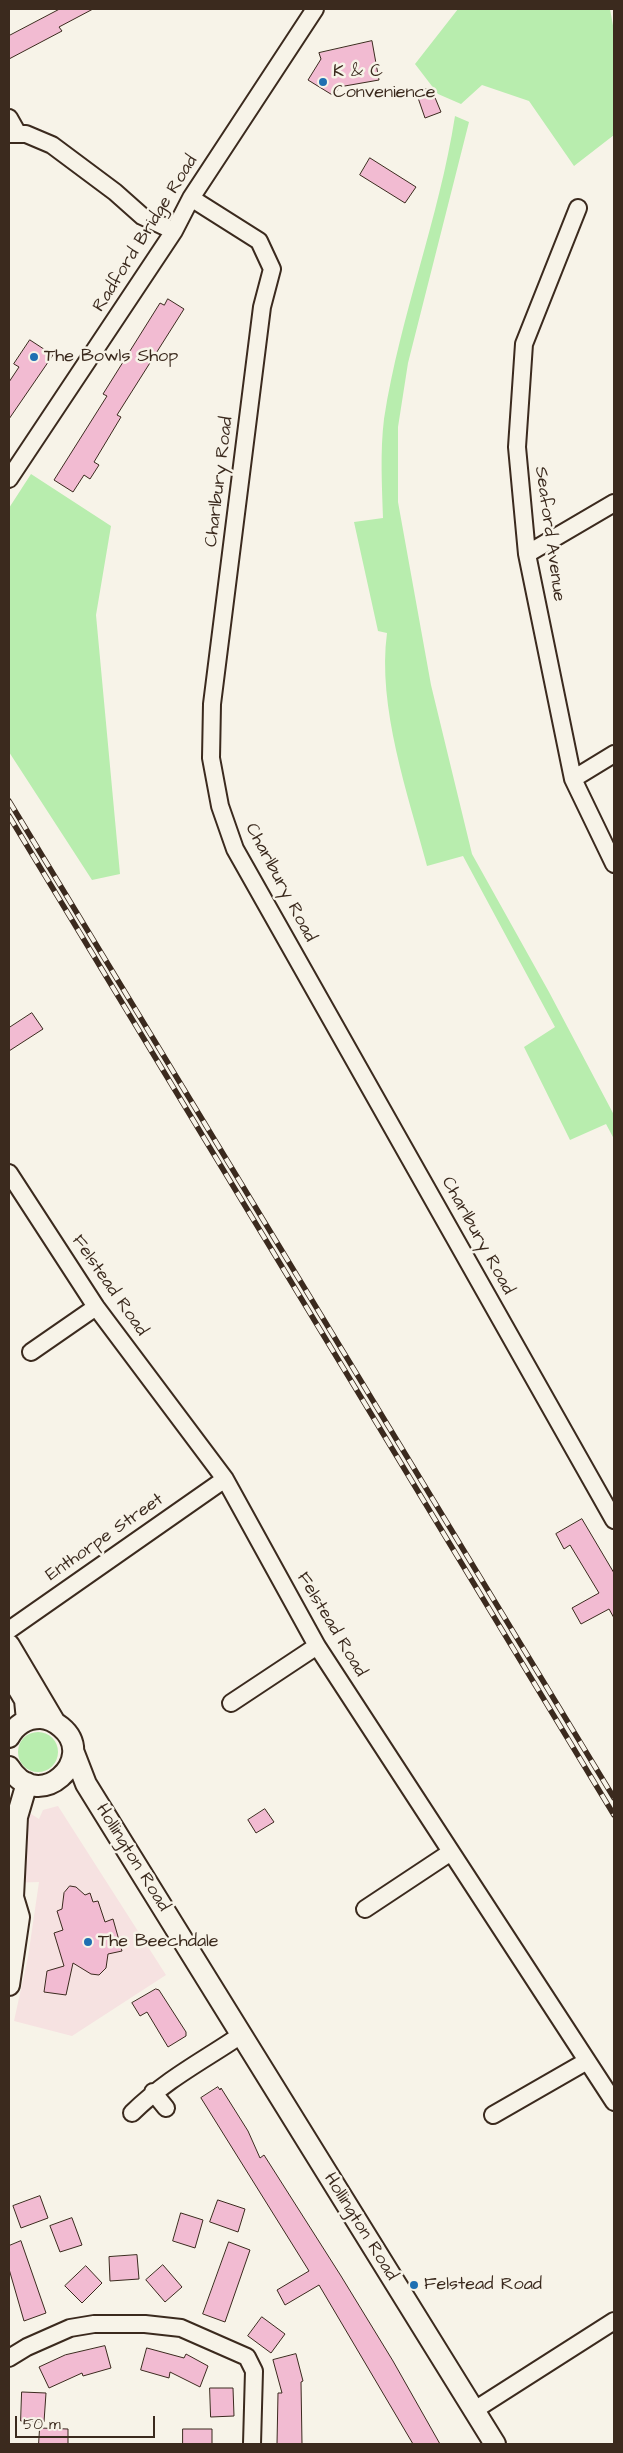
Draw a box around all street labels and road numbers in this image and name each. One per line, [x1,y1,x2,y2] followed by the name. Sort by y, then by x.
[89,152,203,316] street label: Radford Bridge Road
[201,416,239,548] street label: Charlbury Road
[529,465,569,603] street label: Seaford Avenue
[240,820,320,946] street label: Charlbury Road
[436,1173,518,1299] street label: Charlbury Road
[66,1231,152,1341] street label: Felstead Road
[42,1489,168,1587] street label: Enthorpe Street
[291,1569,371,1681] street label: Felstead Road
[90,1800,174,1916] street label: Hollington Road
[318,2169,402,2285] street label: Hollington Road

